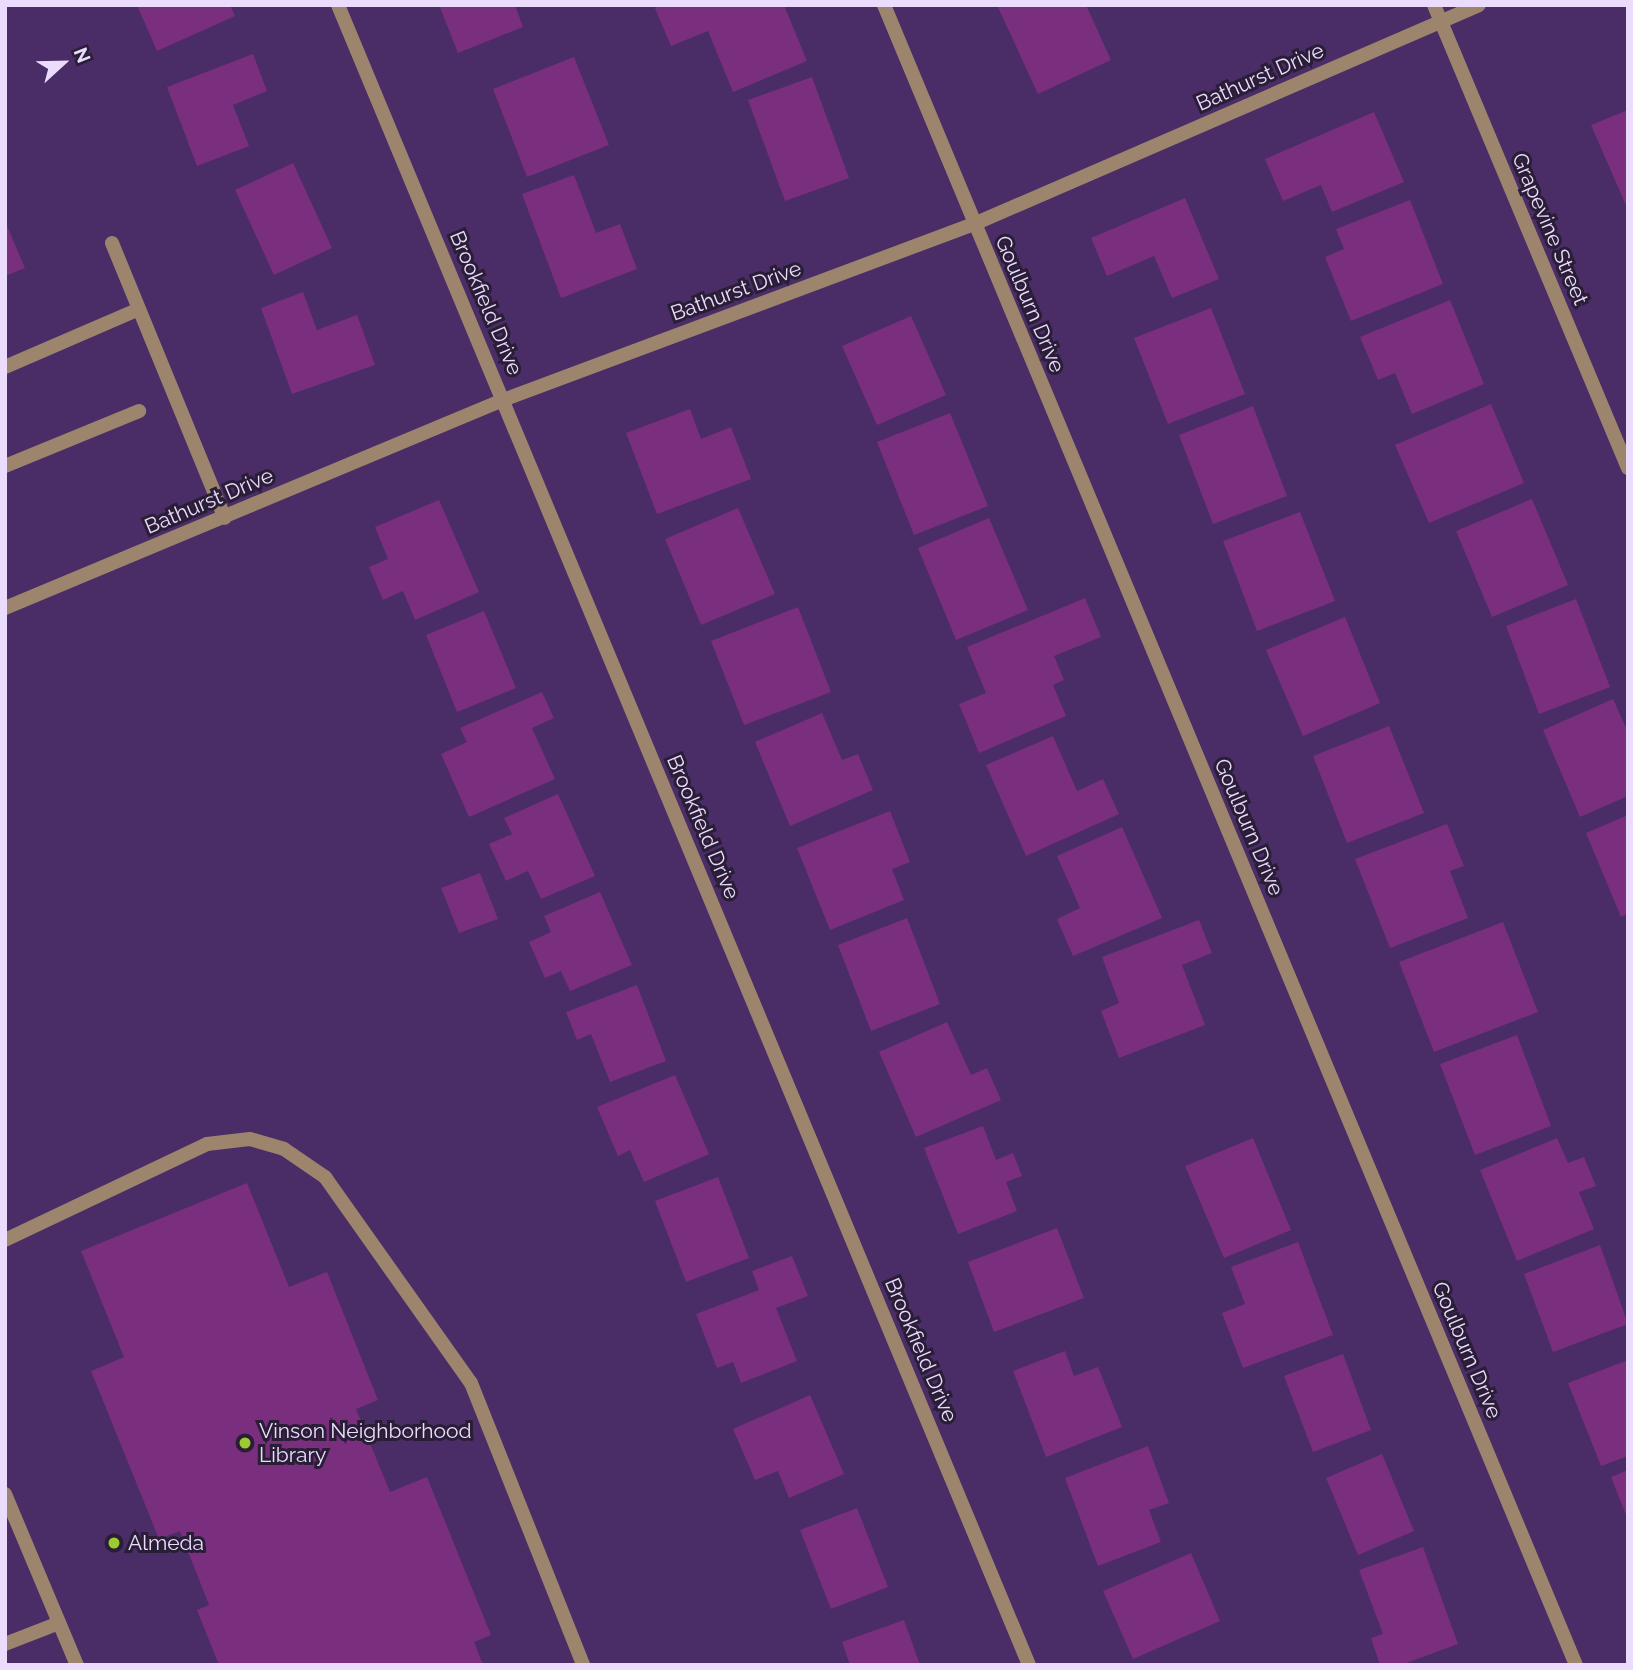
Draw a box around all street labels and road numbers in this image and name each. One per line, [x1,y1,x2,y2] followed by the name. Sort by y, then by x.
[1192,38,1328,116] street label: Bathurst Drive
[1507,149,1593,309] street label: Grapevine Street
[444,227,528,379] street label: Brookfield Drive
[990,232,1070,376] street label: Goulburn Drive
[667,256,805,326] street label: Bathurst Drive
[141,463,277,539] street label: Bathurst Drive
[661,751,745,903] street label: Brookfield Drive
[1209,755,1289,899] street label: Goulburn Drive
[879,1274,963,1426] street label: Brookfield Drive
[1427,1278,1507,1422] street label: Goulburn Drive

